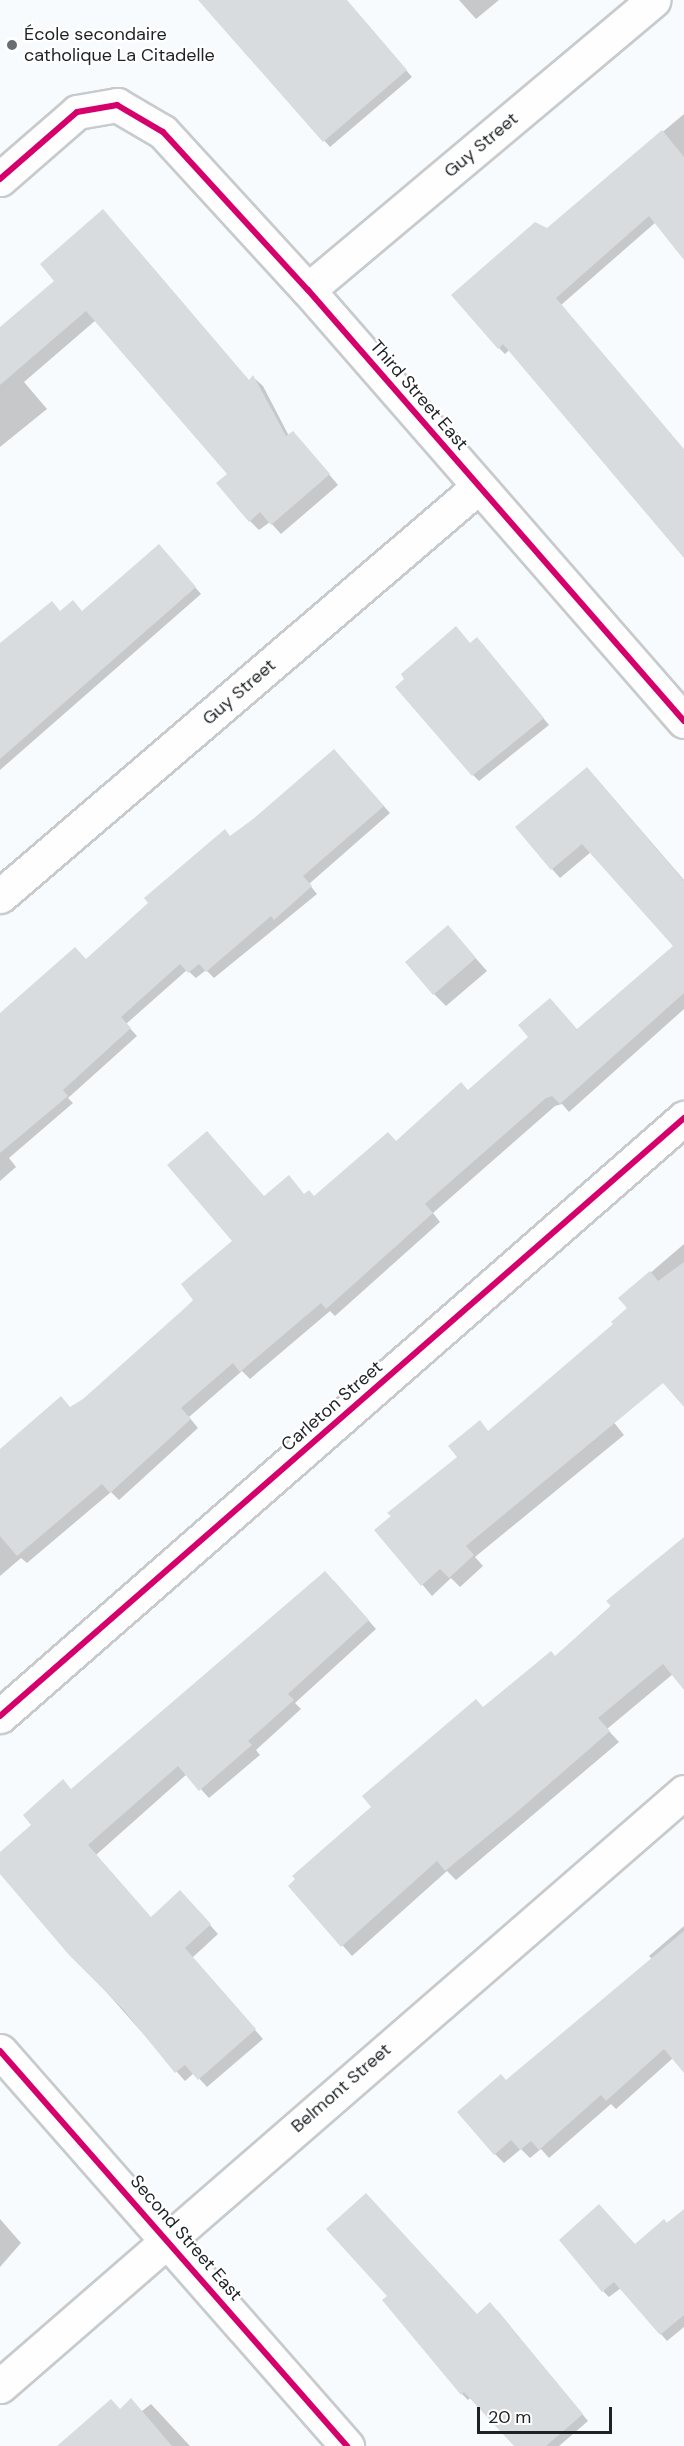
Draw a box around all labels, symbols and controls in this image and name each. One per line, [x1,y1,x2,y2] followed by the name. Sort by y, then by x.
[24,24,215,66] place label: École secondaire catholique La Citadelle
[5,38,19,52] marker: École secondaire catholique La Citadelle
[440,108,522,182] street label: Guy Street
[365,336,473,454] street label: Third Street East
[198,654,280,730] street label: Guy Street
[277,1356,387,1456] street label: Carleton Street
[287,2039,395,2137] street label: Belmont Street
[126,2171,246,2305] street label: Second Street East
[480,2395,615,2433] scale bar
[488,2405,531,2429] text: 20 m

